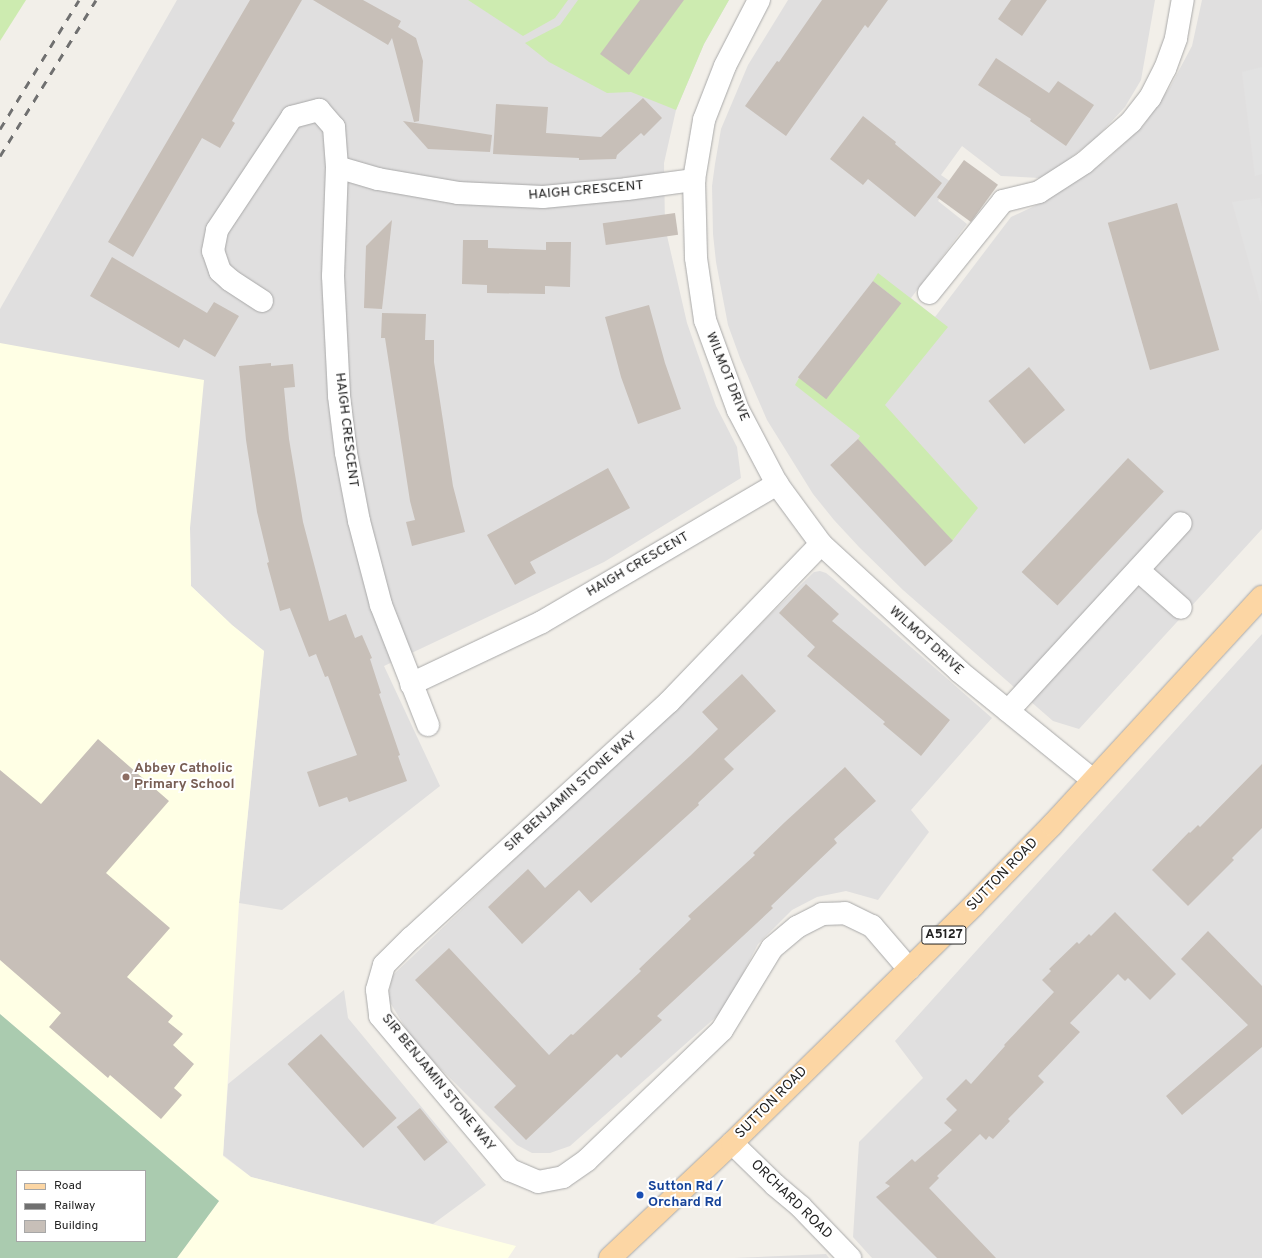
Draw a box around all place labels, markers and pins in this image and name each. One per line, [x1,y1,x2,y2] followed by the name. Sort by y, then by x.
[134,761,235,794] place label: Abbey Catholic Primary School
[121,772,131,782] marker: Abbey Catholic Primary School
[648,1179,724,1212] place label: Sutton Rd / Orchard Rd
[635,1190,645,1200] marker: Sutton Rd / Orchard Rd

